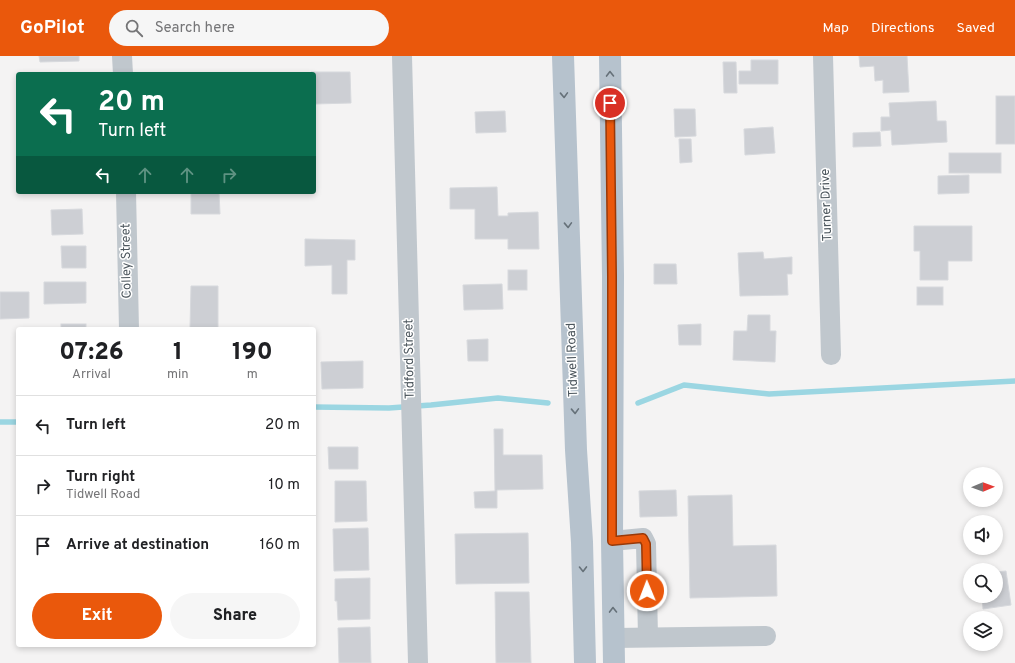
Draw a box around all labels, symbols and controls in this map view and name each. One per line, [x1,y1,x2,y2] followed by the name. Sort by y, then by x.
[109,10,389,46] search box
[20,16,85,40] text: GoPilot
[123,17,145,39] icon: search
[155,19,235,38] text: Search here
[823,20,849,37] text: Map
[871,20,935,37] text: Directions
[957,20,995,37] text: Saved
[606,71,614,77] one-way arrow
[98,85,165,121] text: 20 m
[593,86,627,120] pin
[32,88,84,140] icon: left
[560,92,568,98] one-way arrow
[599,92,621,114] icon: arrive
[98,120,166,143] text: Turn left
[92,164,114,186] icon: left
[134,164,156,186] icon: ahead
[176,164,198,186] icon: ahead
[218,164,240,186] icon: right
[818,168,836,242] street label: Turner Drive
[564,222,572,228] one-way arrow
[118,223,136,299] street label: Colley Street
[401,319,419,399] street label: Tidford Street
[564,323,582,397] street label: Tidwell Road
[59,338,124,368] text: 07:26
[173,338,183,368] text: 1
[232,338,273,368] text: 190
[72,367,111,383] text: Arrival
[167,367,189,383] text: min
[247,367,258,383] text: m
[570,408,579,414] one-way arrow
[32,415,54,437] icon: left
[66,416,126,435] text: Turn left
[265,416,300,435] text: 20 m
[963,467,1003,507] north arrow
[963,467,1003,651] map controls
[66,468,135,487] text: Turn right
[32,475,54,497] icon: right
[269,476,300,495] text: 10 m
[66,487,140,503] text: Tidwell Road
[963,515,1003,555] button: sound
[32,535,54,557] icon: arrive
[66,536,209,555] text: Arrive at destination
[260,536,300,555] text: 160 m
[963,563,1003,603] button: search
[579,566,587,572] one-way arrow
[626,570,668,612] position arrow
[32,593,162,639] button: Exit
[170,593,300,639] button: Share
[609,607,618,613] one-way arrow
[963,611,1003,651] button: layers

